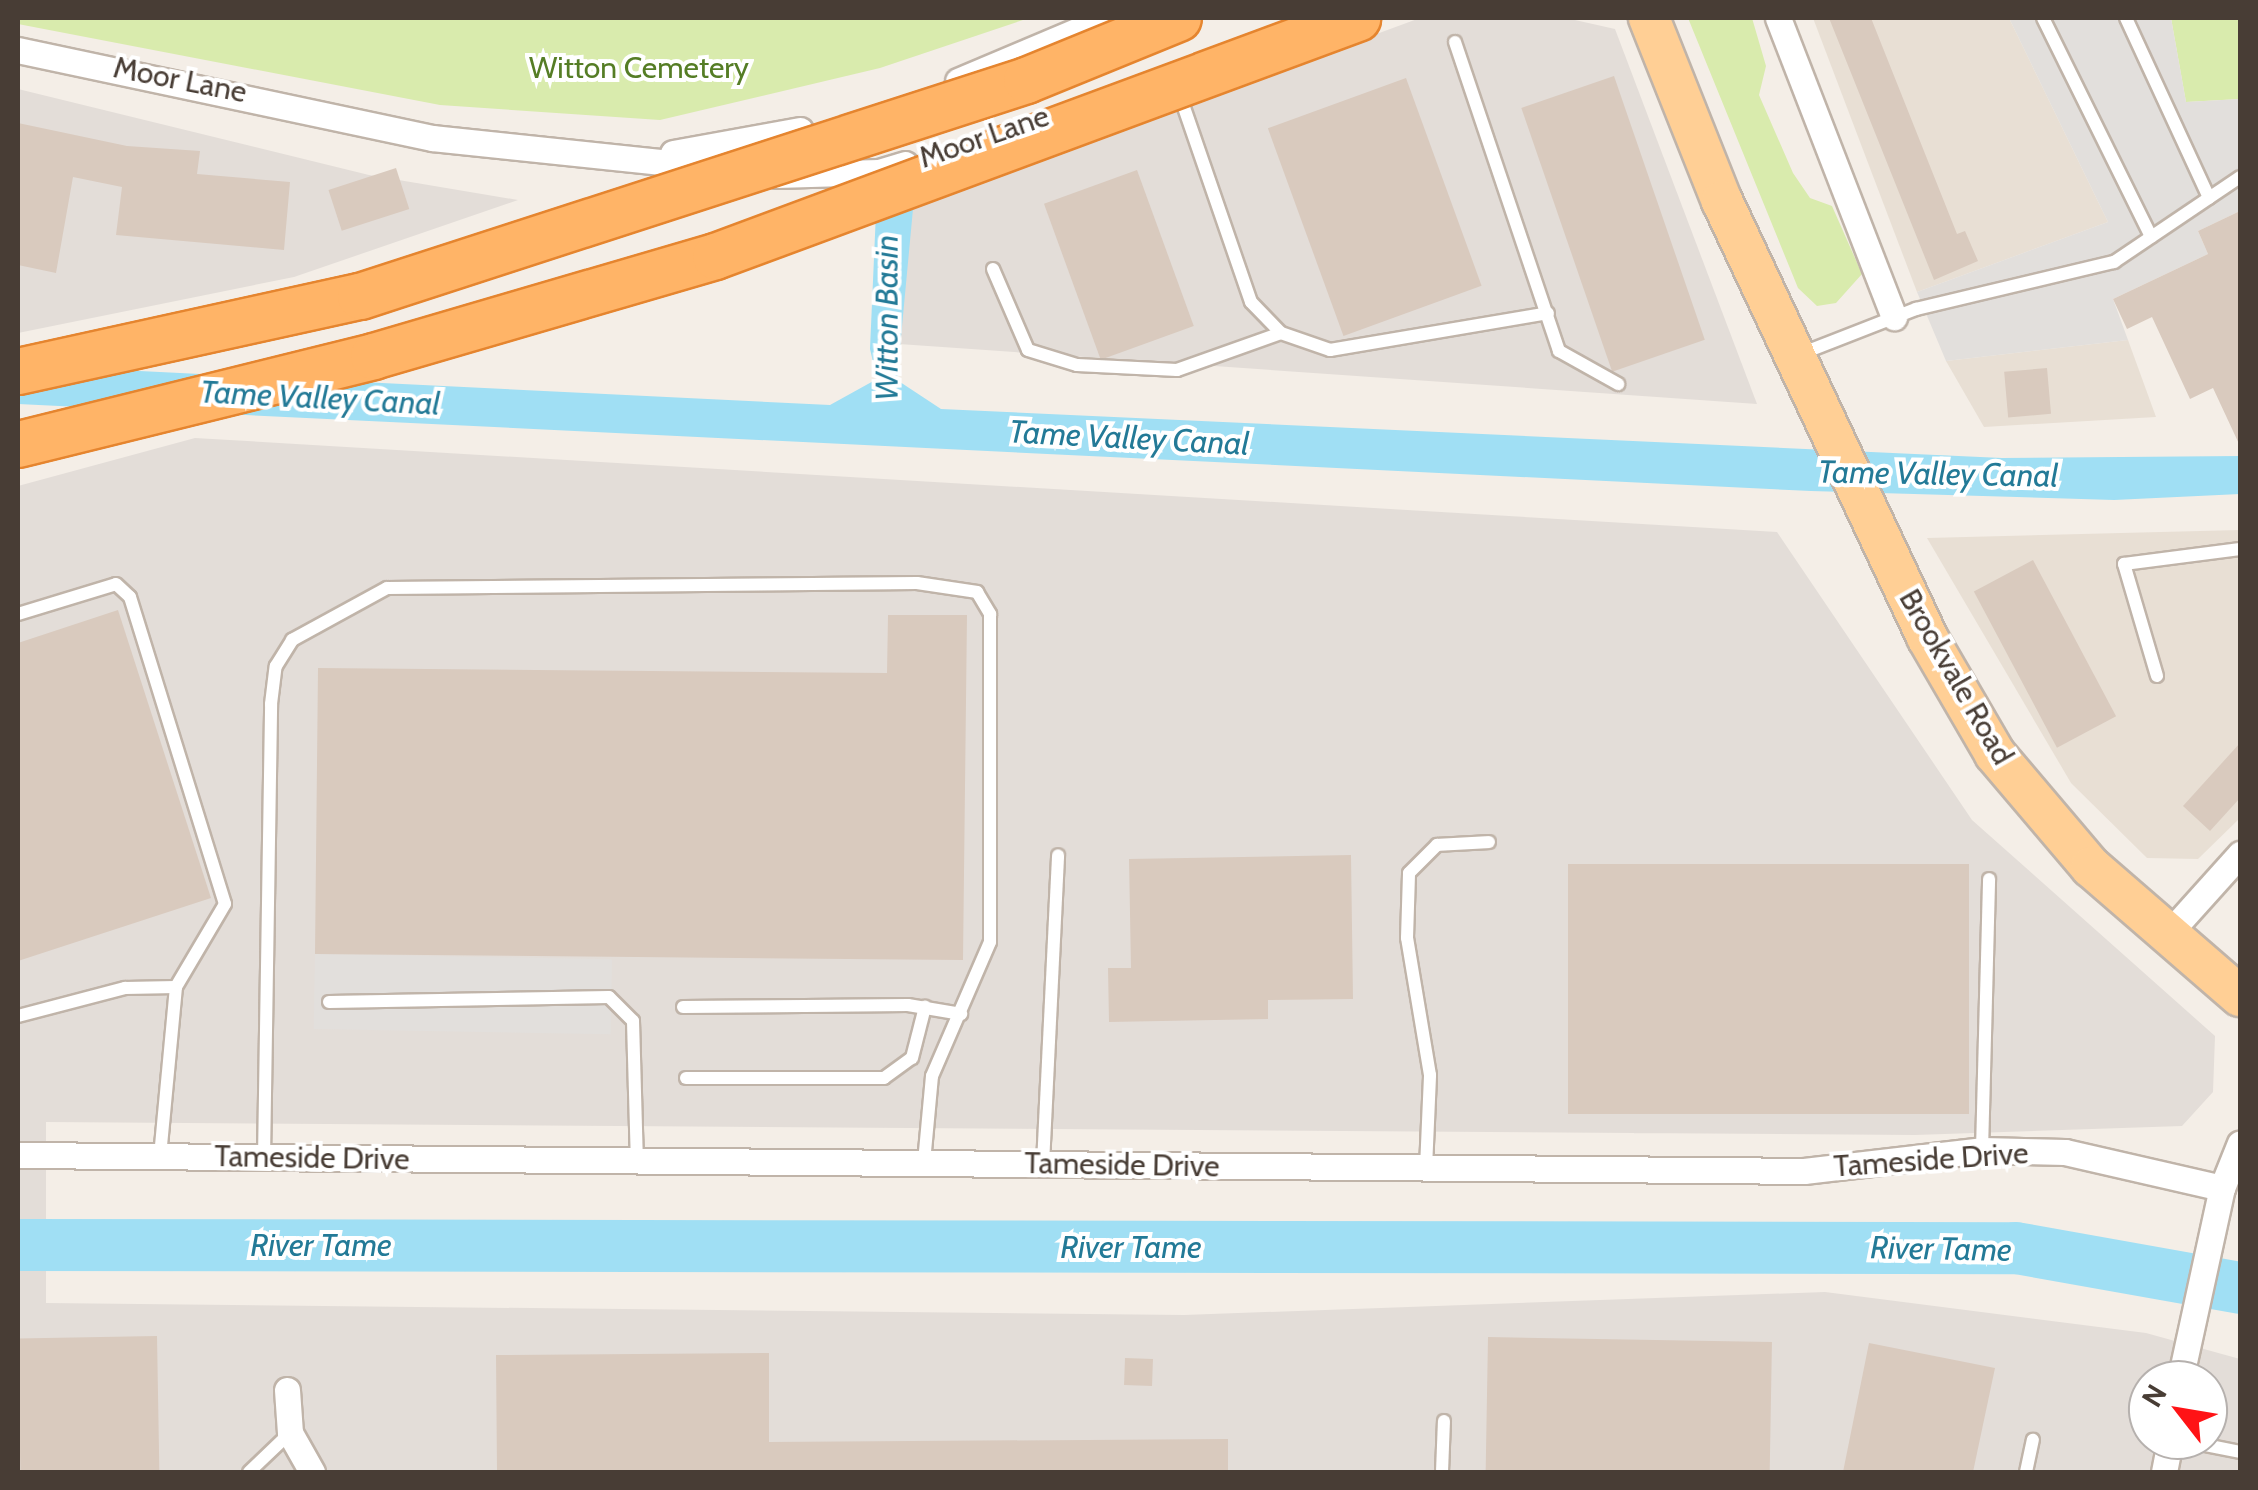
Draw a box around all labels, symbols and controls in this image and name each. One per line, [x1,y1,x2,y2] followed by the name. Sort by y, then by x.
[110,49,250,111] street label: Moor Lane
[529,50,749,86] park label: Witton Cemetery
[914,98,1054,176] street label: Moor Lane
[868,235,906,401] water label: Witton Basin
[199,373,441,423] water label: Tame Valley Canal
[1008,413,1250,463] water label: Tame Valley Canal
[1818,453,2058,495] water label: Tame Valley Canal
[1891,583,2021,771] street label: Brookvale Road
[1832,1135,2030,1185] street label: Tameside Drive
[214,1138,410,1178] street label: Tameside Drive
[1024,1145,1220,1185] street label: Tameside Drive
[250,1226,392,1264] water label: River Tame
[1060,1228,1202,1266] water label: River Tame
[1870,1229,2012,1269] water label: River Tame
[2128,1360,2228,1460] north arrow
[2134,1378,2174,1413] text: N

